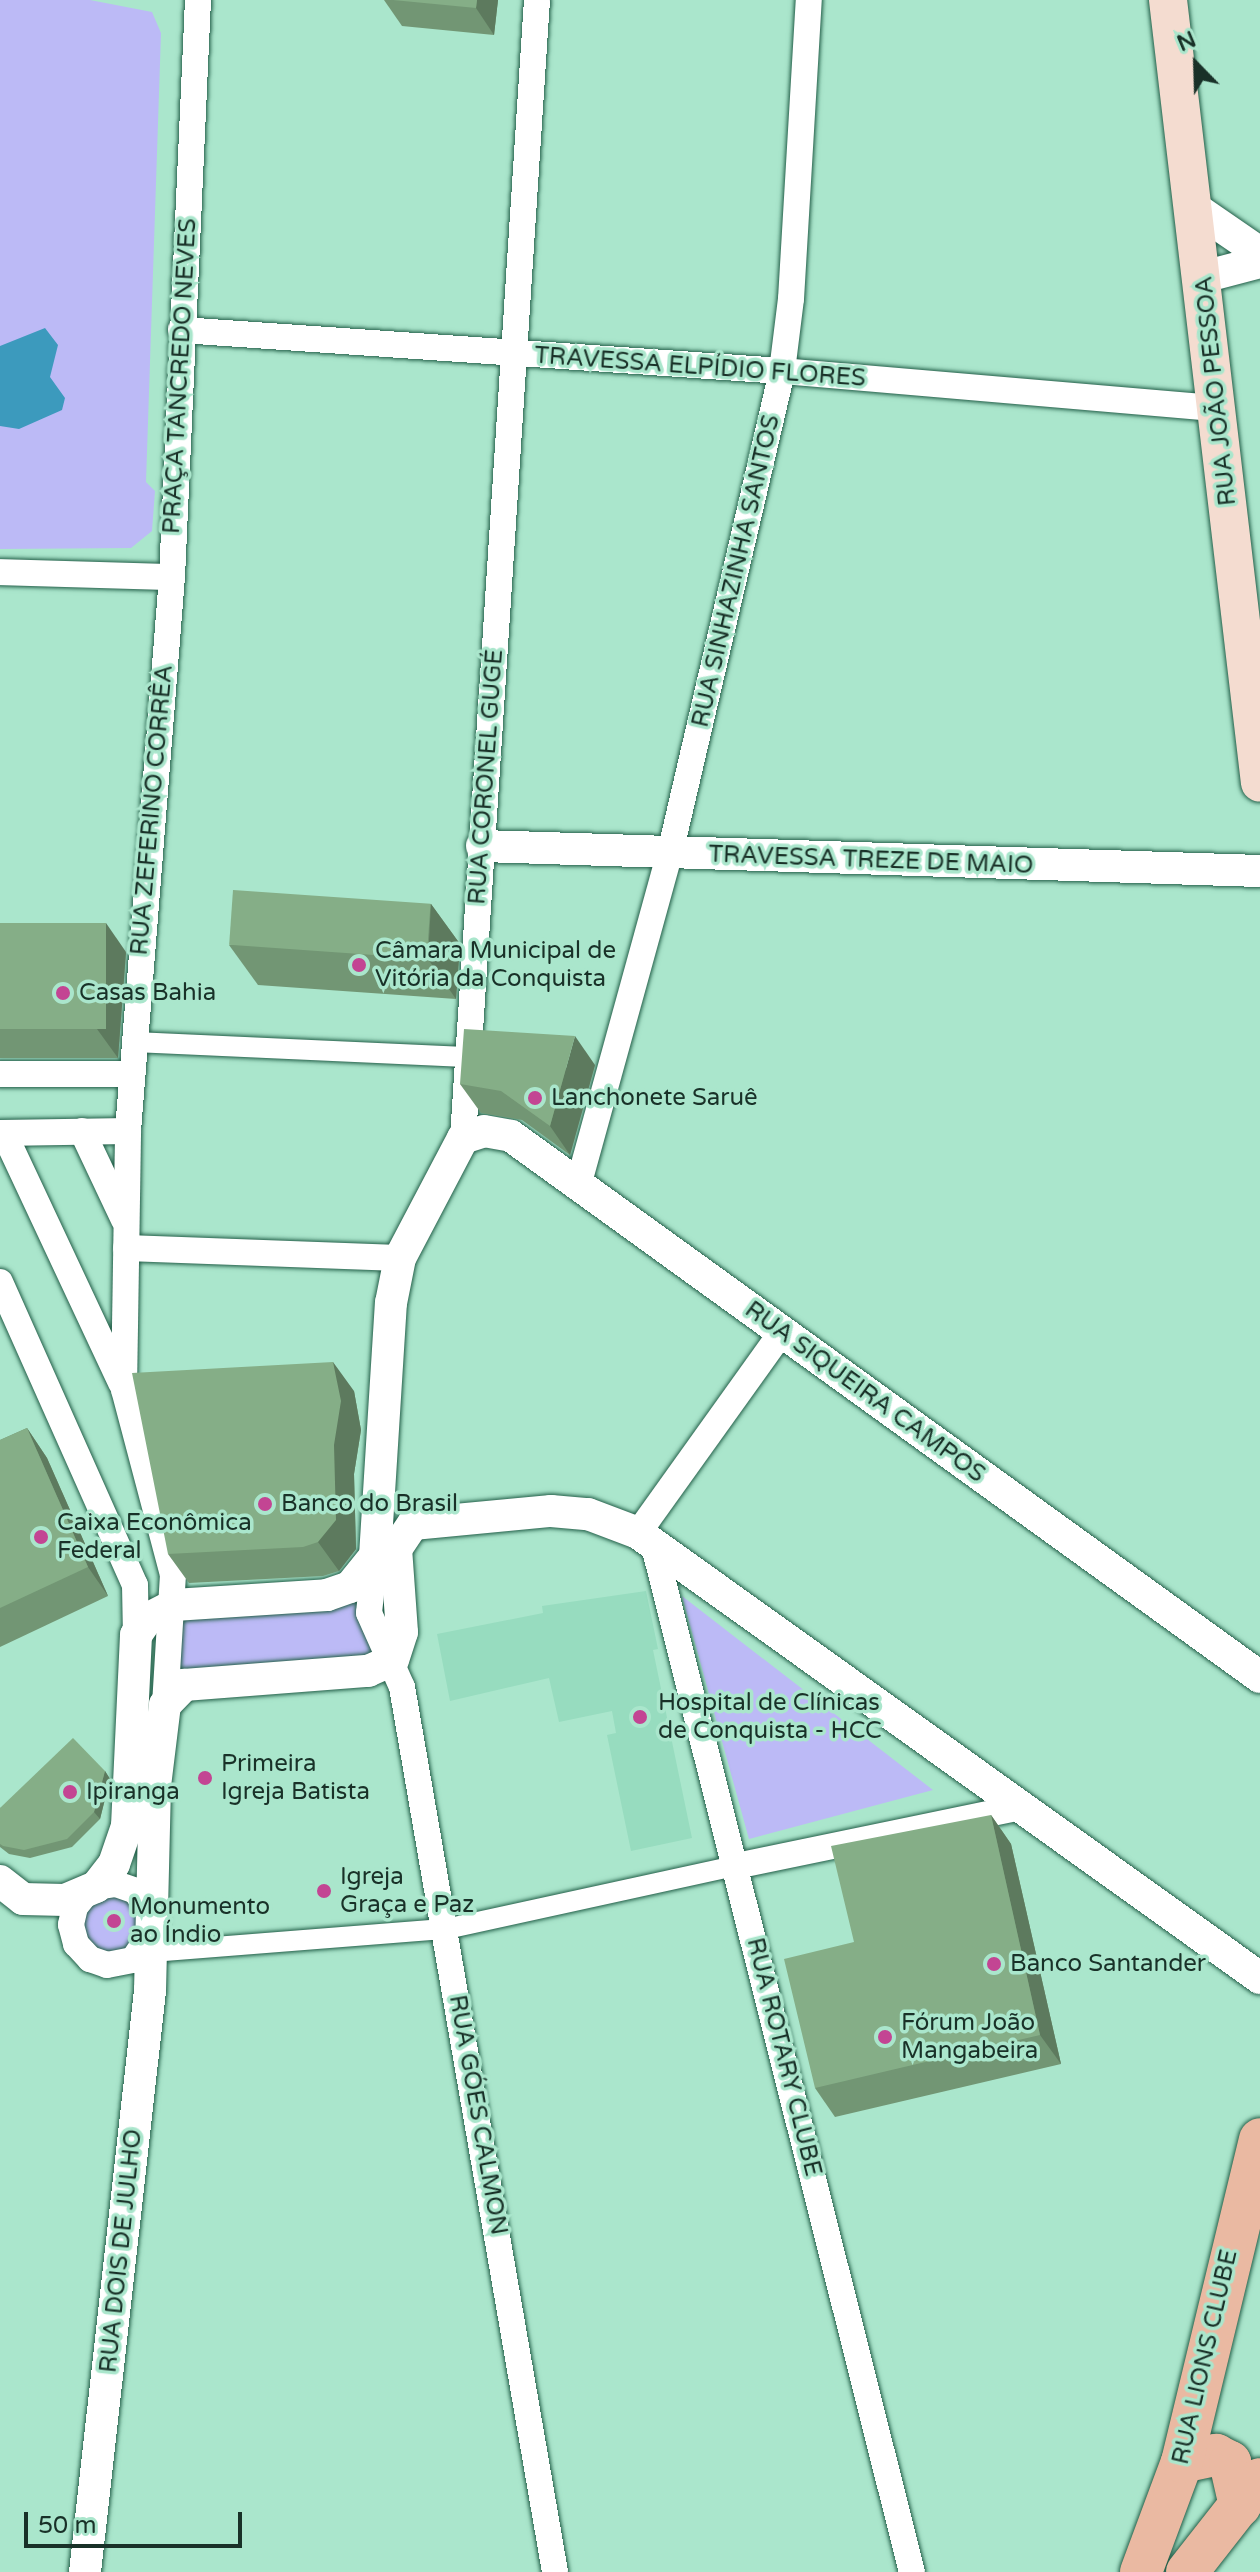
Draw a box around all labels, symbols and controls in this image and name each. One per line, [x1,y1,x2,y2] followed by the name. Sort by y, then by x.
[1156,24,1236,104] north arrow
[1173,26,1200,57] text: N
[157,217,203,535] street label: PRAÇA TANCREDO NEVES
[1190,275,1242,507] street label: RUA JOÃO PESSOA
[533,341,867,393] street label: TRAVESSA ELPÍDIO FLORES
[686,412,786,730] street label: RUA SINHAZINHA SANTOS
[463,648,509,906] street label: RUA CORONEL GUGÉ
[125,664,179,956] street label: RUA ZEFERINO CORRÊA
[708,840,1034,880] street label: TRAVESSA TREZE DE MAIO
[375,937,616,993] place label: Câmara Municipal de Vitória da Conquista
[350,956,368,974] marker: Câmara Municipal de Vitória da Conquista
[79,979,216,1007] place label: Casas Bahia
[54,984,72,1002] marker: Casas Bahia
[551,1084,758,1112] place label: Lanchonete Saruê
[526,1089,544,1107] marker: Lanchonete Saruê
[739,1295,991,1489] street label: RUA SIQUEIRA CAMPOS
[281,1490,458,1518] place label: Banco do Brasil
[256,1495,274,1513] marker: Banco do Brasil
[57,1509,252,1565] place label: Caixa Econômica Federal
[32,1528,50,1546] marker: Caixa Econômica Federal
[658,1689,882,1745] place label: Hospital de Clínicas de Conquista - HCC
[629,1706,651,1728] marker: Hospital de Clínicas de Conquista - HCC
[221,1750,370,1806] place label: Primeira Igreja Batista
[196,1769,214,1787] marker: Primeira Igreja Batista
[86,1778,180,1806] place label: Ipiranga
[61,1783,79,1801] marker: Ipiranga
[340,1863,474,1919] place label: Igreja Graça e Paz
[315,1882,333,1900] marker: Igreja Graça e Paz
[130,1893,270,1949] place label: Monumento ao Índio
[105,1912,123,1930] marker: Monumento ao Índio
[740,1935,828,2179] street label: RUA ROTARY CLUBE
[1010,1950,1206,1978] place label: Banco Santander
[985,1955,1003,1973] marker: Banco Santander
[443,1993,513,2237] street label: RUA GÓES CALMON
[901,2009,1038,2065] place label: Fórum João Mangabeira
[876,2028,894,2046] marker: Fórum João Mangabeira
[94,2128,148,2374] street label: RUA DOIS DE JULHO
[1166,2247,1244,2467] street label: RUA LIONS CLUBE
[28,2496,246,2546] scale bar
[38,2511,96,2540] text: 50 m

